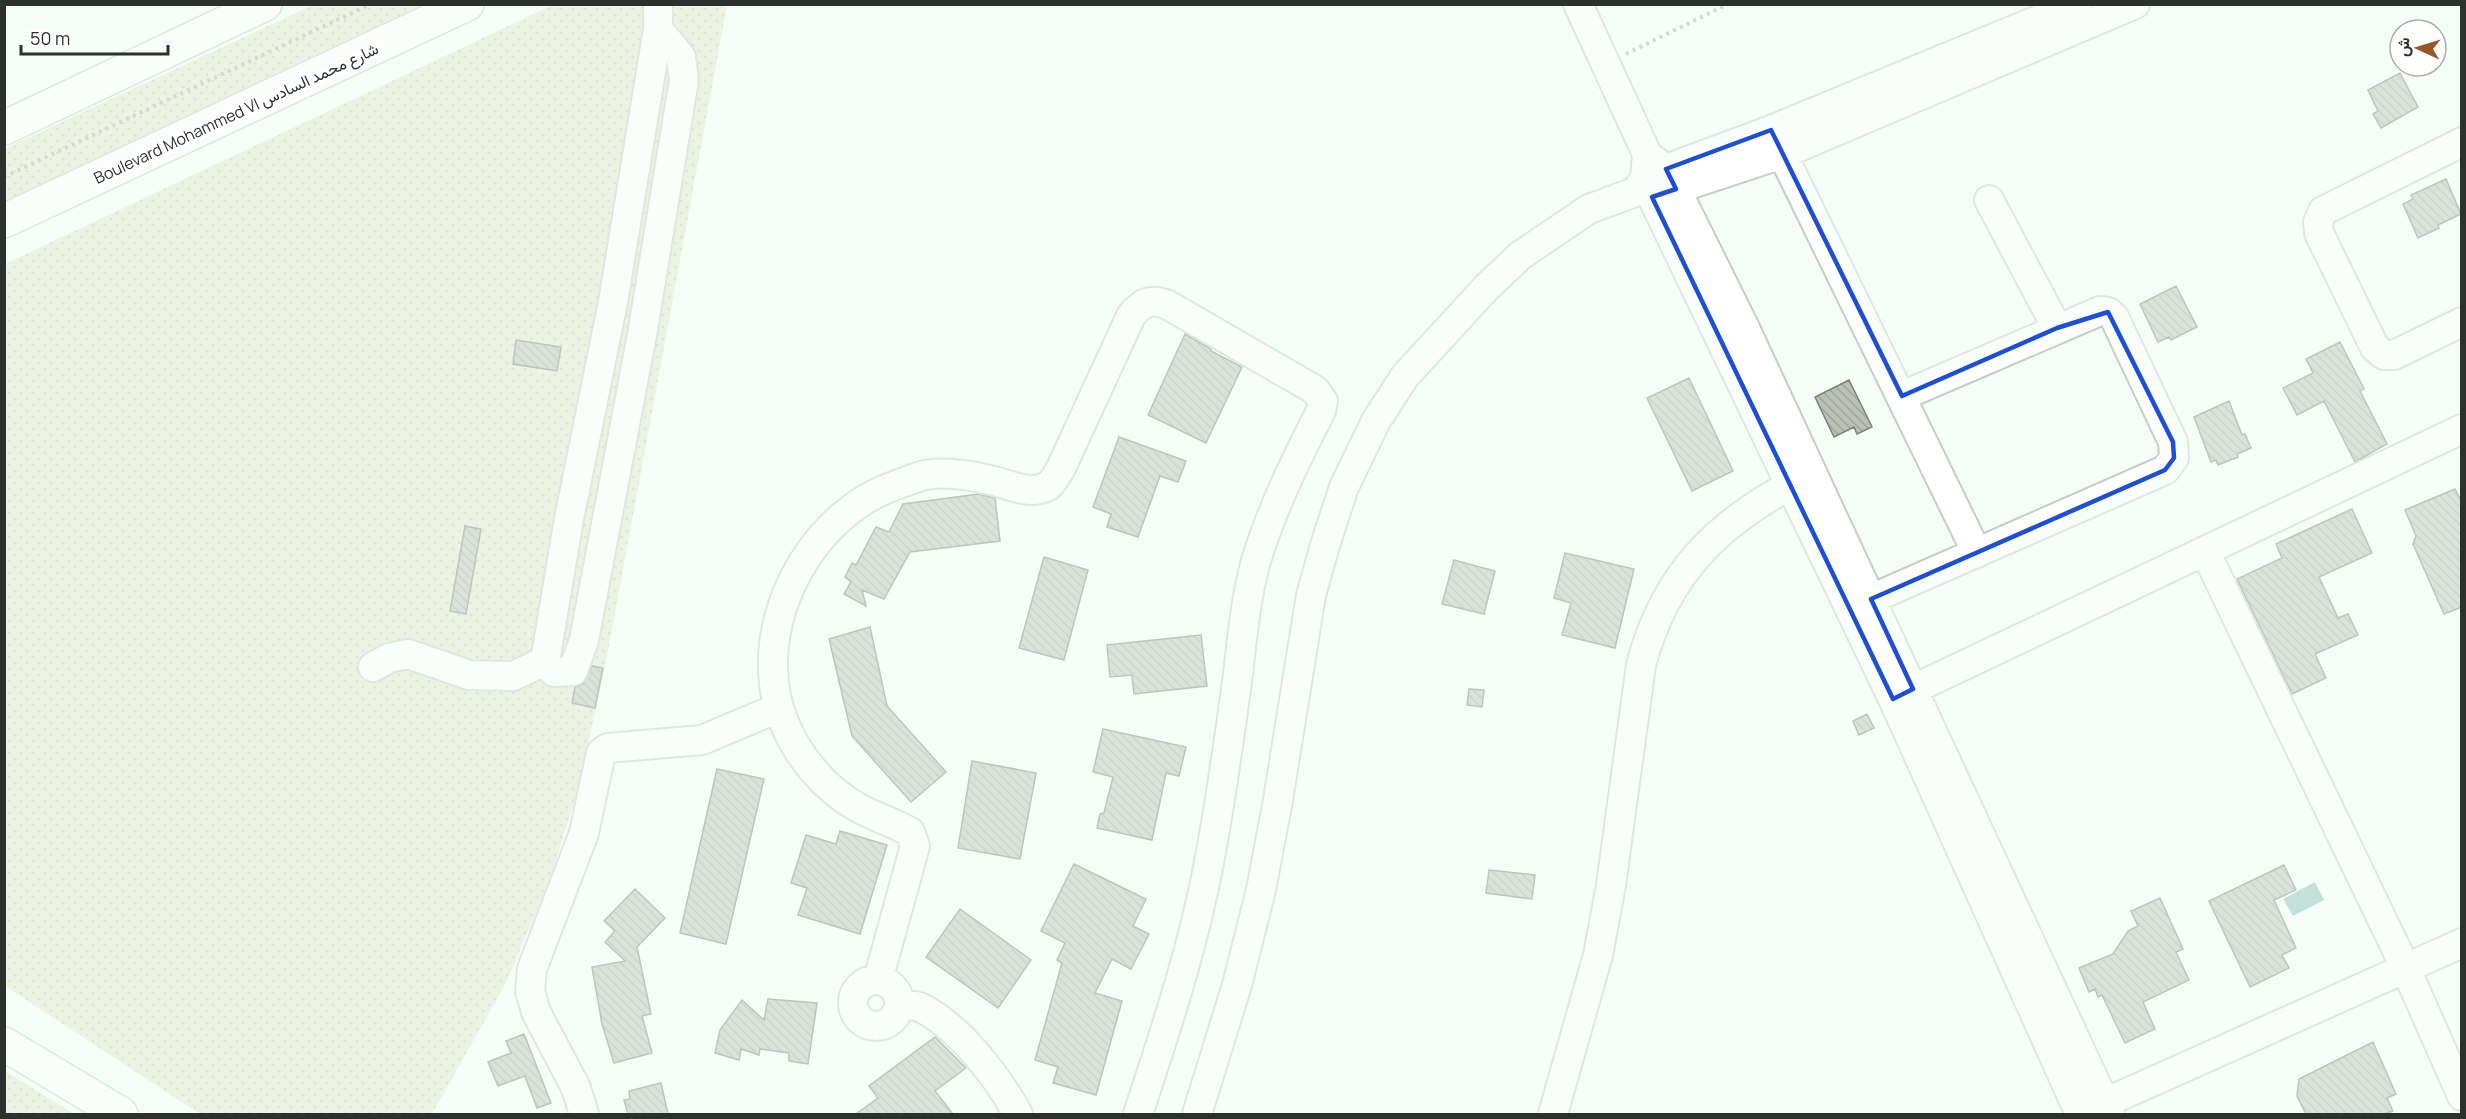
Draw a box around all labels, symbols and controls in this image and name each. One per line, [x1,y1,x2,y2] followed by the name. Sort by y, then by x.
[21,18,168,56] scale bar
[2388,18,2448,78] north arrow
[30,26,70,50] text: 50 m
[90,37,382,190] street label: Boulevard Mohammed VI شارع محمد السادس
[2391,37,2415,57] text: ش

